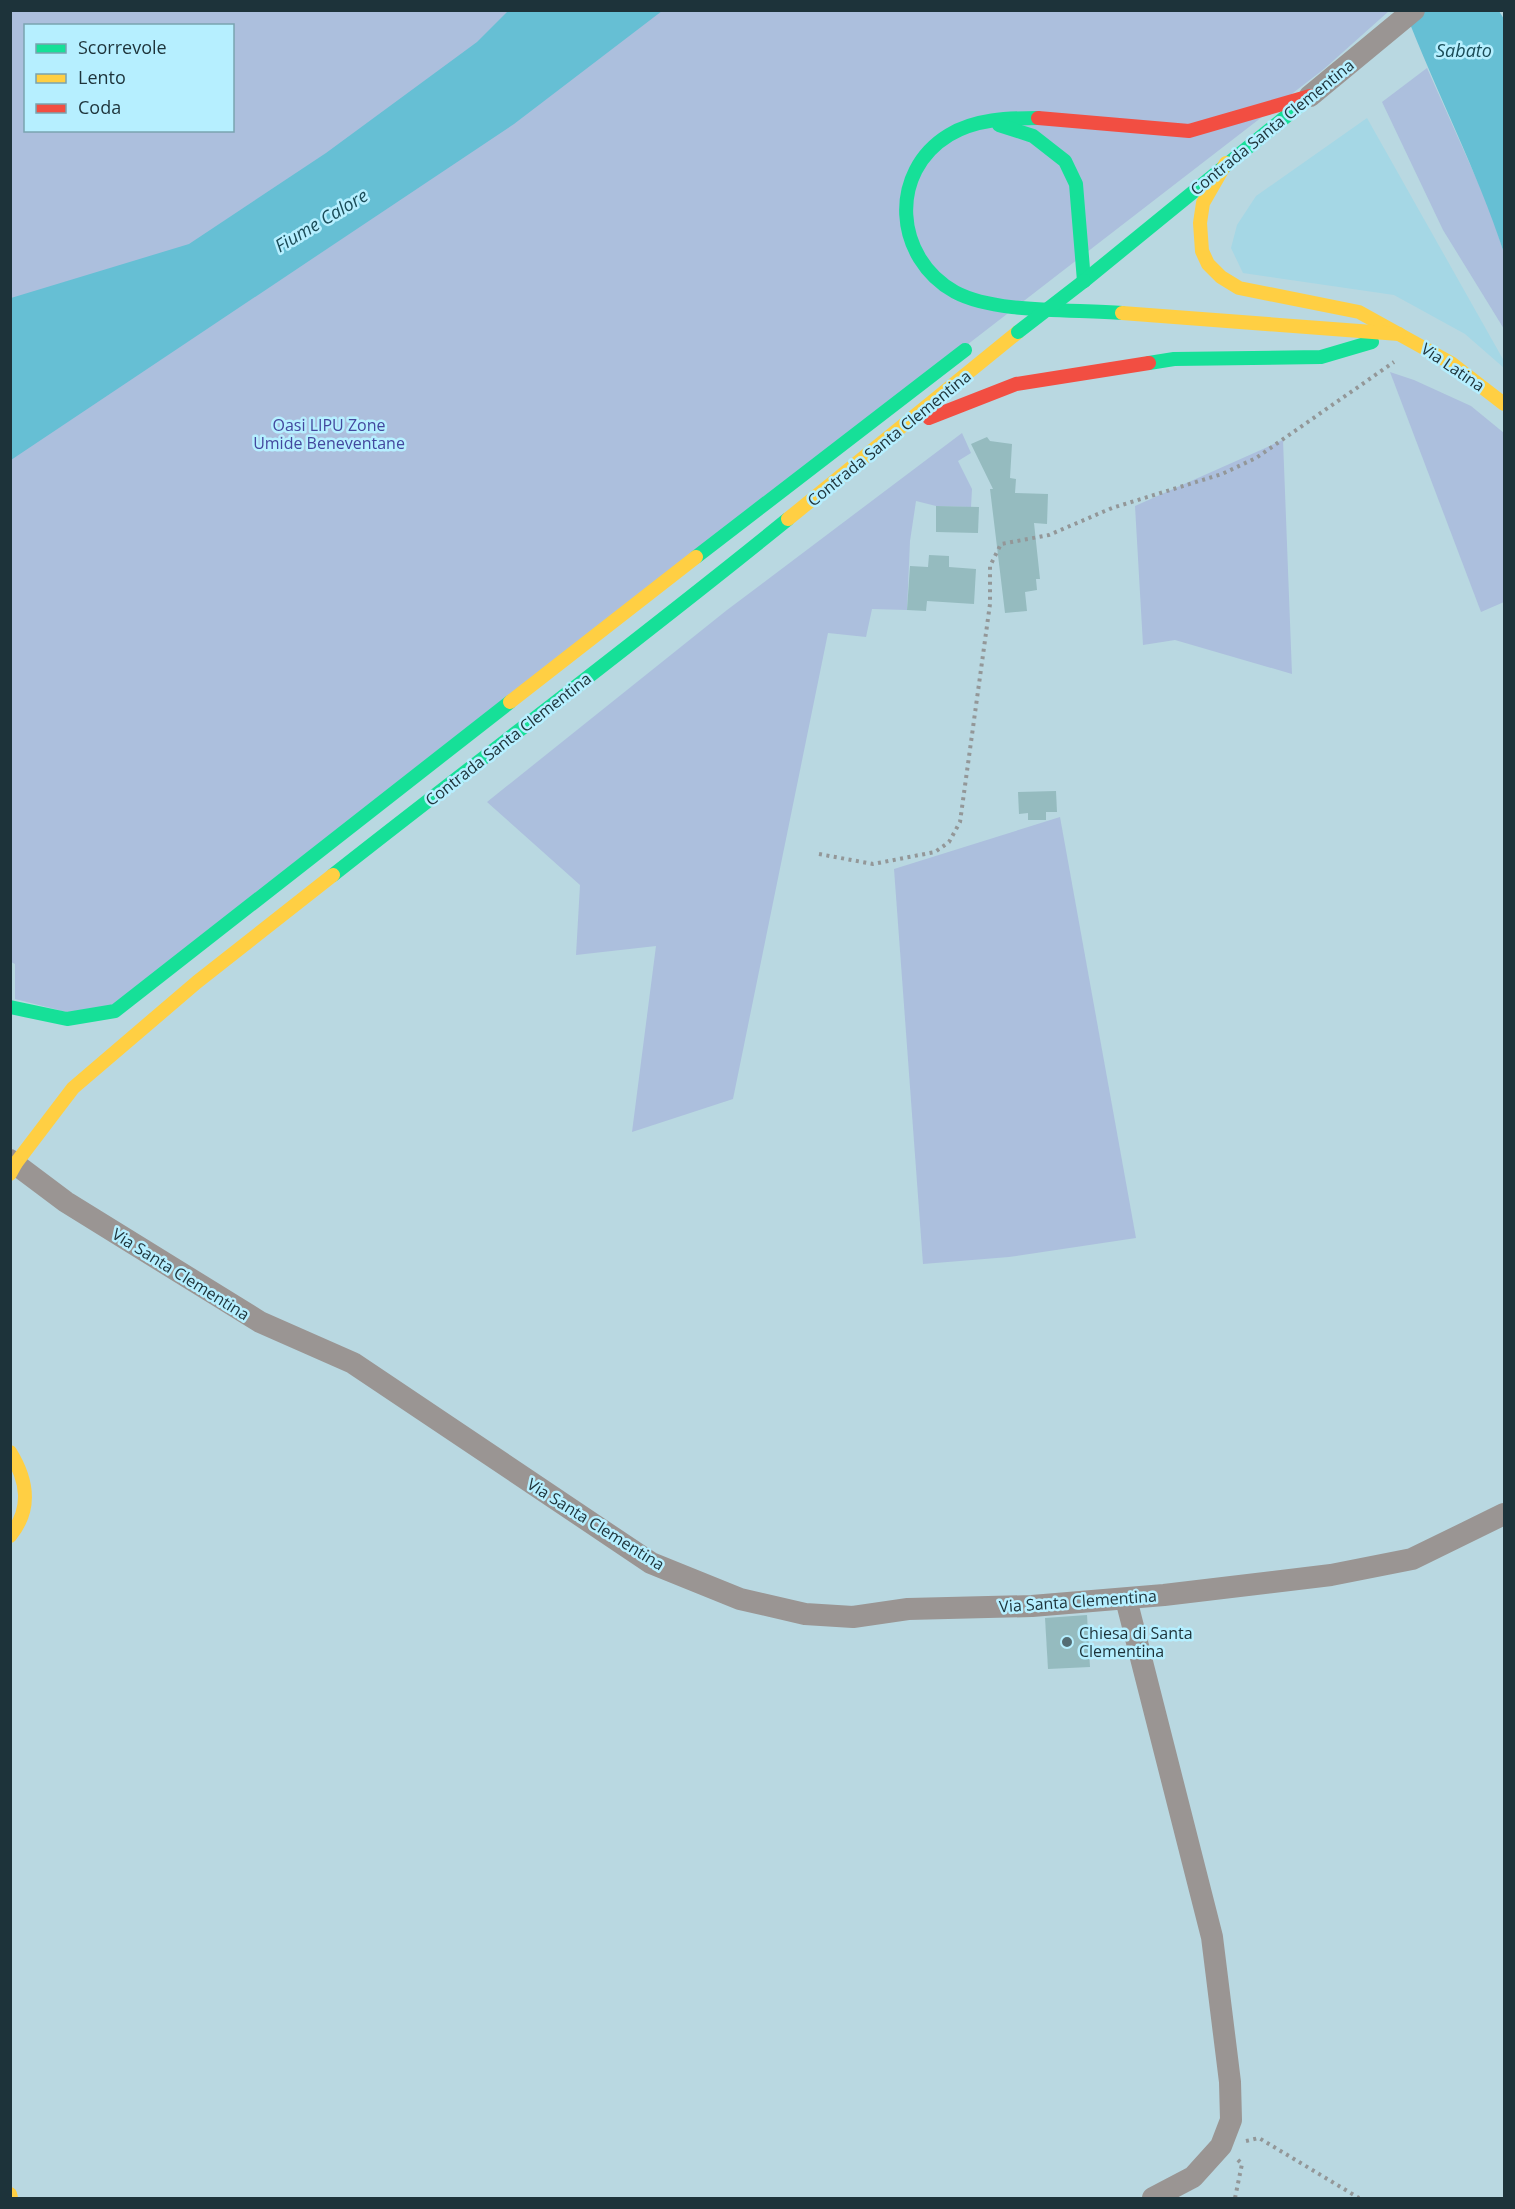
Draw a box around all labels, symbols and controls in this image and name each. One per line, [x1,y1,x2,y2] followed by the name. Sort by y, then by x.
[24,24,234,132] legend
[78,35,167,59] text: Scorrevole
[1436,38,1492,62] water label: Sabato
[1185,54,1359,200] street label: Contrada Santa Clementina
[78,65,126,89] text: Lento
[78,95,121,119] text: Coda
[270,183,372,257] water label: Fiume Calore
[1417,338,1489,396] street label: Via Latina
[802,365,976,511] street label: Contrada Santa Clementina
[253,414,405,454] park label: Oasi LIPU Zone Umide Beneventane
[421,667,595,811] street label: Contrada Santa Clementina
[108,1223,254,1325] street label: Via Santa Clementina
[523,1473,669,1575] street label: Via Santa Clementina
[998,1585,1158,1617] street label: Via Santa Clementina
[1079,1622,1193,1662] place label: Chiesa di Santa Clementina
[1060,1635,1074,1649] marker: Chiesa di Santa Clementina

